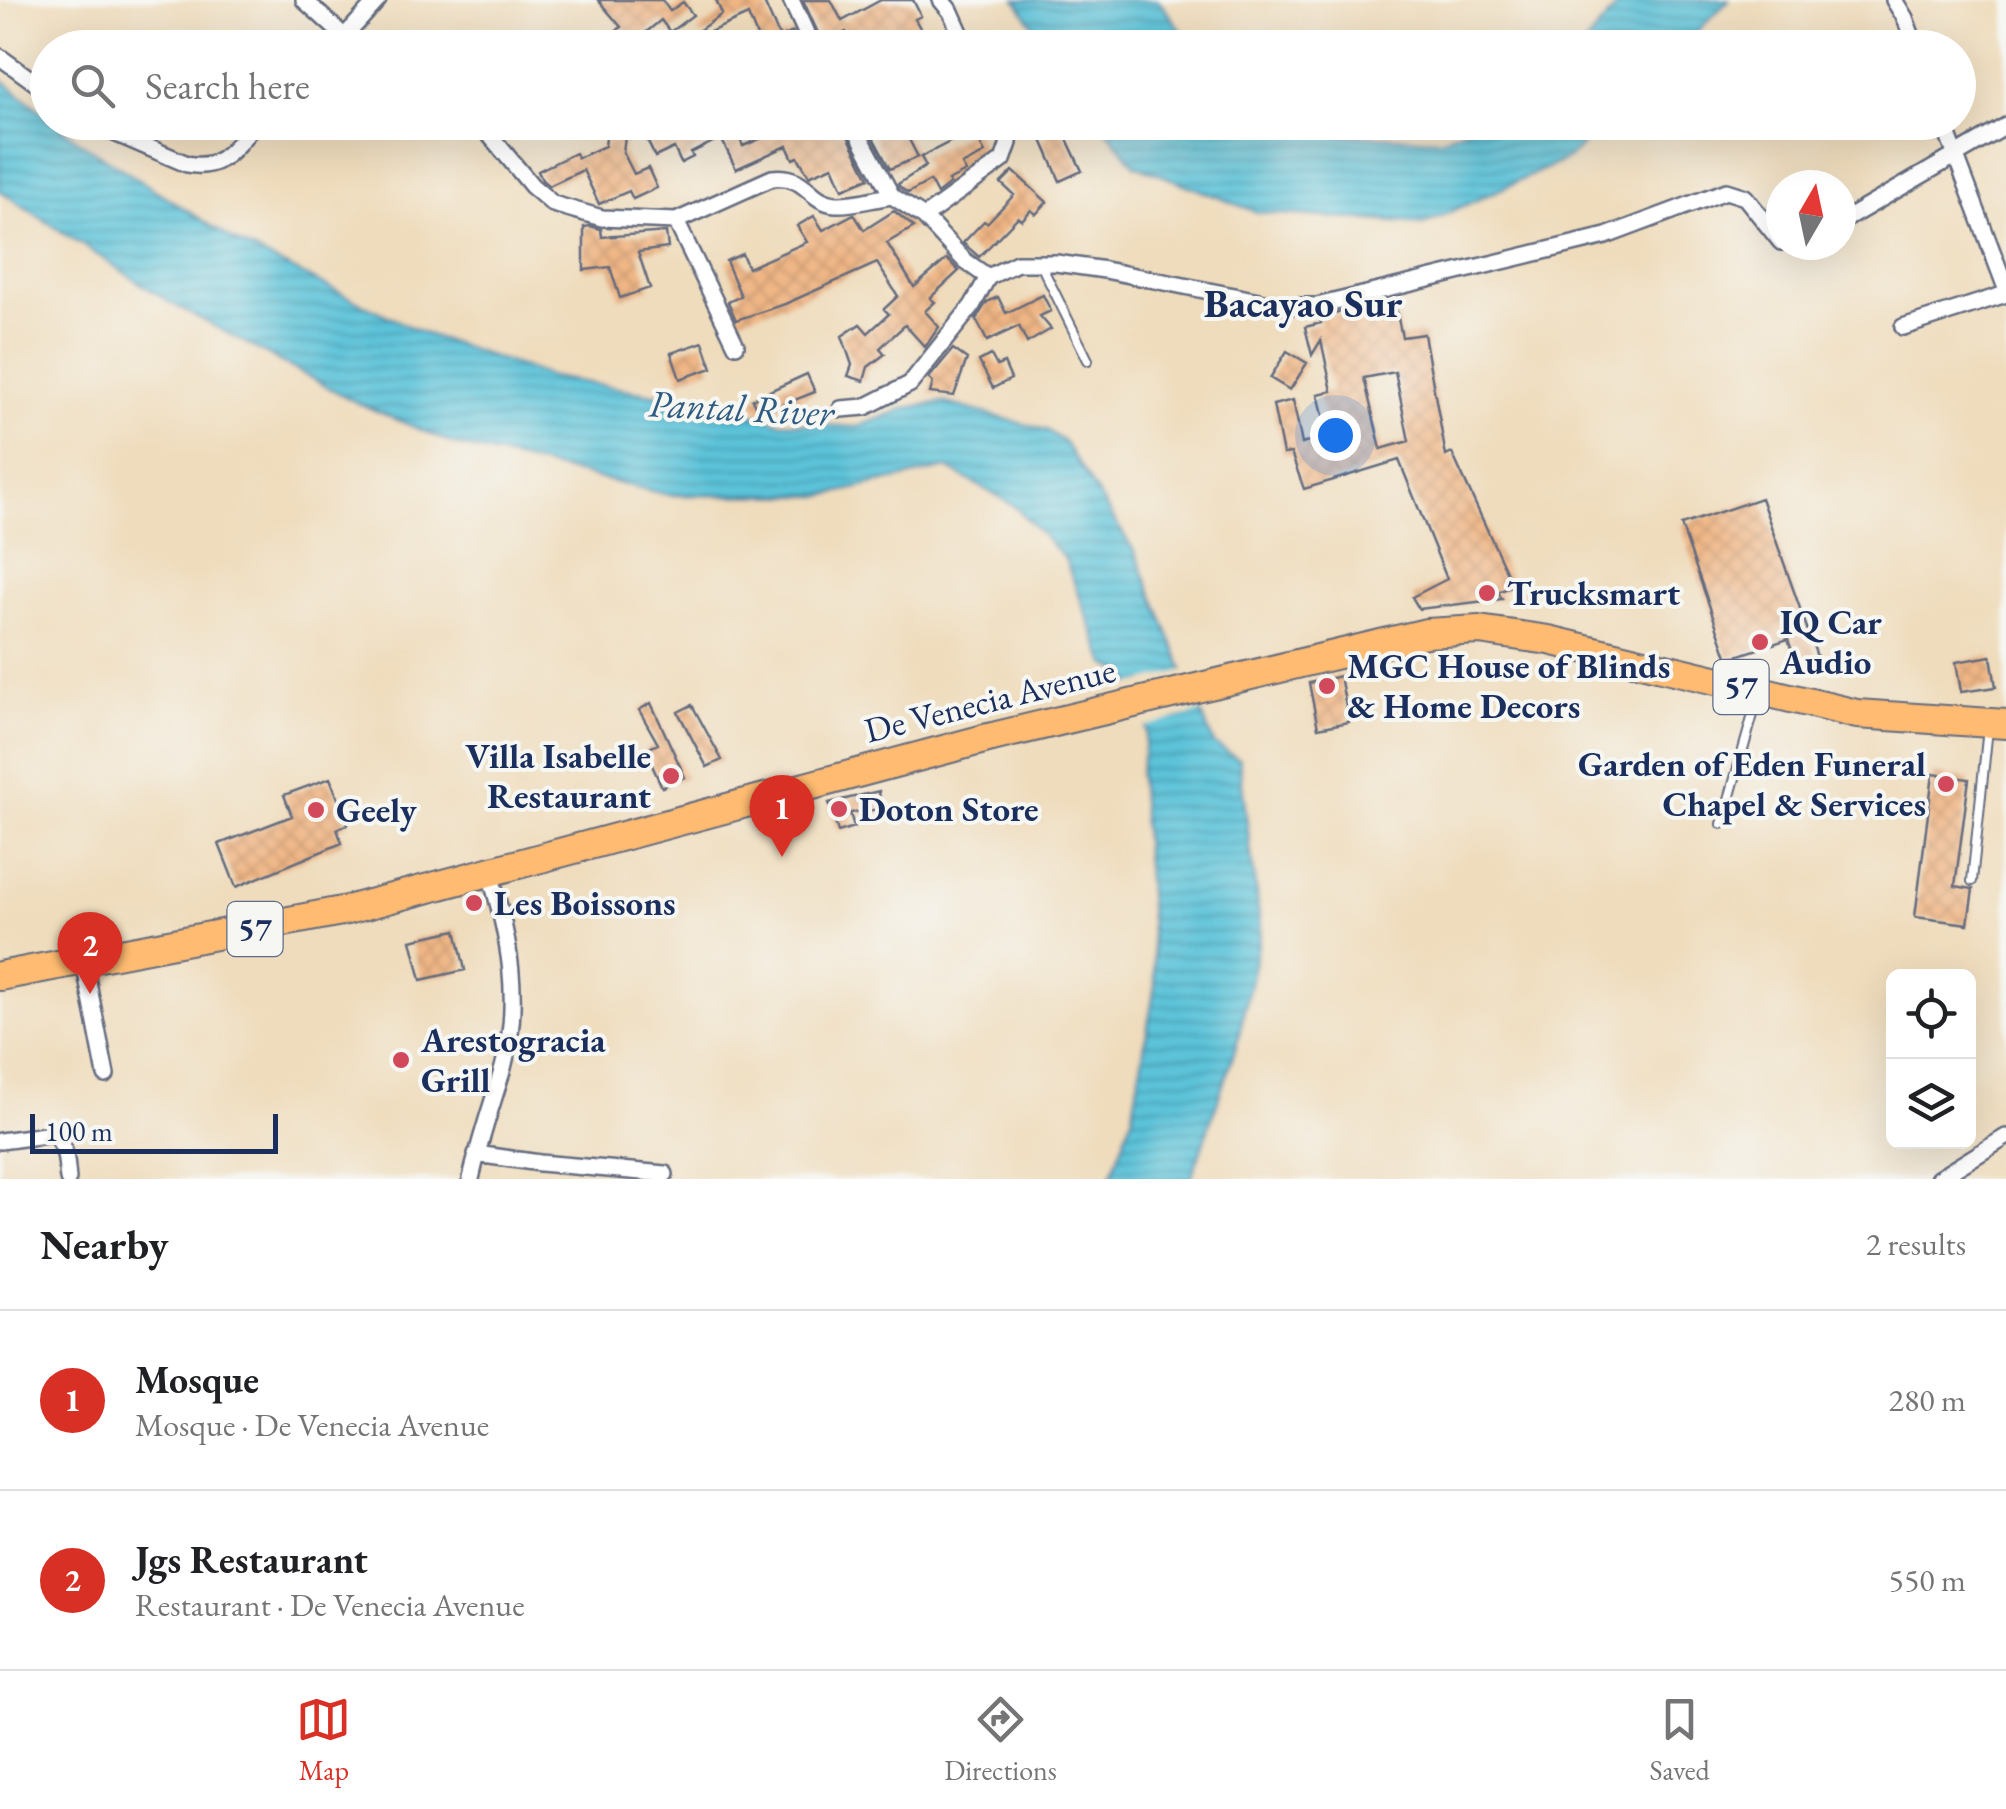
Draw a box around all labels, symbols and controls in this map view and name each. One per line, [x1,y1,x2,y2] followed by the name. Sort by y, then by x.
[30,30,1976,140] search box
[65,58,120,113] icon: search
[145,61,310,110] text: Search here
[1766,170,1856,260] north arrow
[1204,277,1403,329] district label: Bacayao Sur
[647,378,836,437] water label: Pantal River
[1310,410,1361,461] your location
[1507,570,1680,615] place label: Trucksmart
[1476,582,1498,604] marker: Trucksmart
[1779,599,1882,684] place label: IQ Car Audio
[1749,631,1771,653] marker: IQ Car Audio
[1347,643,1670,728] place label: MGC House of Blinds & Home Decors
[860,647,1120,752] street label: De Venecia Avenue
[1714,660,1768,714] road number: 57
[1316,675,1338,697] marker: MGC House of Blinds & Home Decors
[465,733,651,818] place label: Villa Isabelle Restaurant
[1578,741,1926,826] place label: Garden of Eden Funeral Chapel & Services
[660,765,682,787] marker: Villa Isabelle Restaurant
[1935,773,1957,795] marker: Garden of Eden Funeral Chapel & Services
[750,774,814,857] pin: 1
[859,786,1039,831] place label: Doton Store
[336,787,418,832] place label: Geely
[828,798,850,820] marker: Doton Store
[305,799,327,821] marker: Geely
[494,880,676,925] place label: Les Boissons
[463,892,485,914] marker: Les Boissons
[228,902,282,956] road number: 57
[58,912,122,994] pin: 2
[1886,969,1976,1149] map controls
[1886,969,1976,1059] button: locate
[420,1017,606,1102] place label: Arestogracia Grill
[390,1049,412,1071] marker: Arestogracia Grill
[1886,1059,1976,1149] button: layers
[30,1109,278,1154] scale bar
[45,1113,113,1149] text: 100 m
[40,1217,169,1272] text: Nearby
[1866,1223,1966,1265] text: 2 results
[135,1355,259,1404] text: Mosque
[64,1379,81,1421] text: 1
[1889,1379,1966,1421] text: 280 m
[135,1404,489,1446] text: Mosque · De Venecia Avenue
[135,1535,368,1584] text: Jgs Restaurant
[64,1559,81,1601] text: 2
[1889,1559,1966,1601] text: 550 m
[135,1584,525,1626] text: Restaurant · De Venecia Avenue
[296,1692,351,1788] tab: Map
[944,1692,1057,1788] tab: Directions
[1650,1692,1710,1788] tab: Saved

